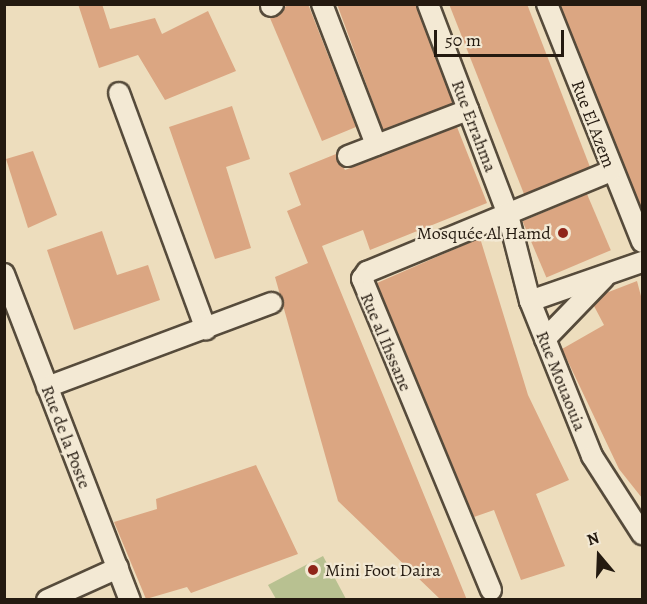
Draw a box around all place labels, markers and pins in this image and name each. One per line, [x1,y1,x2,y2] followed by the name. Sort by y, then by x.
[417,222,551,244] place label: Mosquée Al Hamd
[556,226,570,240] marker: Mosquée Al Hamd
[325,559,441,581] place label: Mini Foot Daira
[306,563,320,577] marker: Mini Foot Daira

